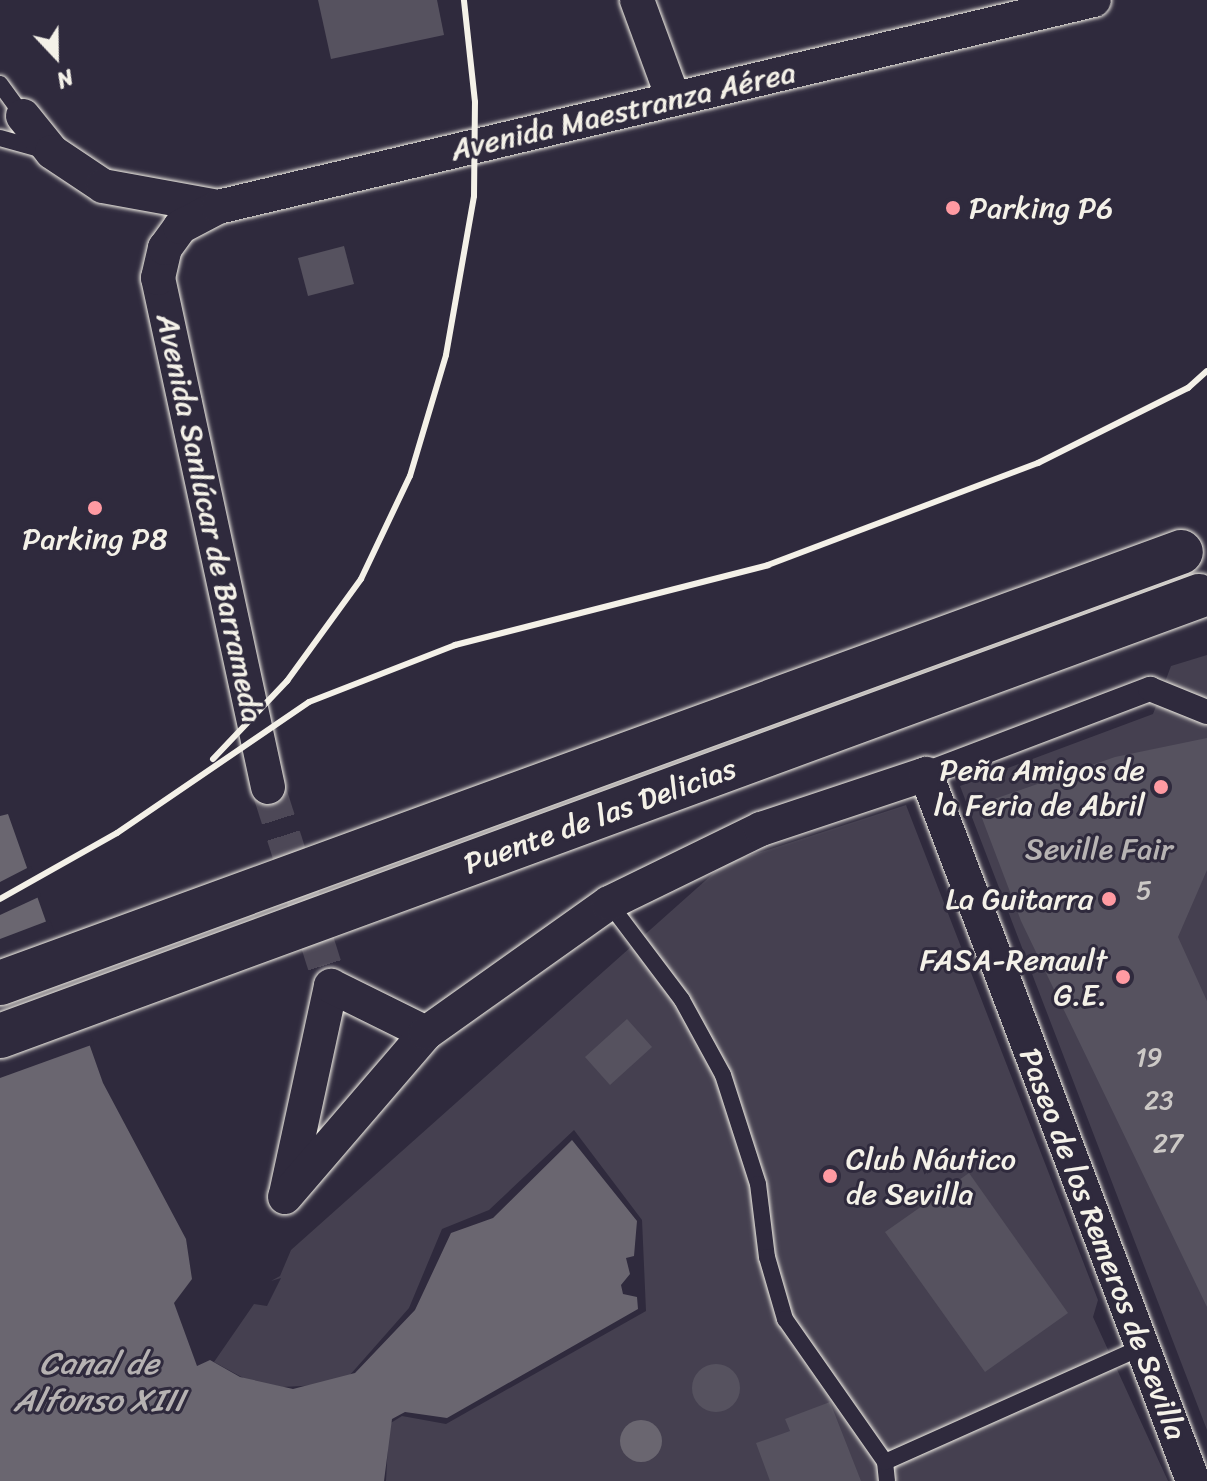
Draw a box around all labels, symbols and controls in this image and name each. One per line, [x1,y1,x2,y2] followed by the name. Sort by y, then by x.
[16,16,96,96] north arrow
[447,54,799,168] street label: Avenida Maestranza Aérea
[51,58,80,100] text: N
[969,190,1113,226] place label: Parking P6
[944,199,962,217] marker: Parking P6
[149,310,271,726] street label: Avenida Sanlúcar de Barrameda
[86,499,104,517] marker: Parking P8
[22,521,168,557] place label: Parking P8
[459,750,741,882] street label: Puente de las Delicias
[934,752,1145,822] place label: Peña Amigos de la Feria de Abril
[1152,778,1170,796] marker: Peña Amigos de la Feria de Abril
[1025,831,1173,867] park label: Seville Fair
[1136,875,1152,907] house number: 5
[945,881,1093,917] place label: La Guitarra
[1100,890,1118,908] marker: La Guitarra
[920,942,1107,1012] place label: FASA-Renault G.E.
[1114,968,1132,986] marker: FASA-Renault G.E.
[1135,1042,1163,1074] house number: 19
[1012,1043,1194,1445] street label: Paseo de los Remeros de Sevilla
[1144,1085,1174,1117] house number: 23
[1153,1128,1183,1160] house number: 27
[846,1141,1016,1212] place label: Club Náutico de Sevilla
[821,1167,839,1185] marker: Club Náutico de Sevilla
[14,1346,184,1421] water label: Canal de Alfonso XIII

